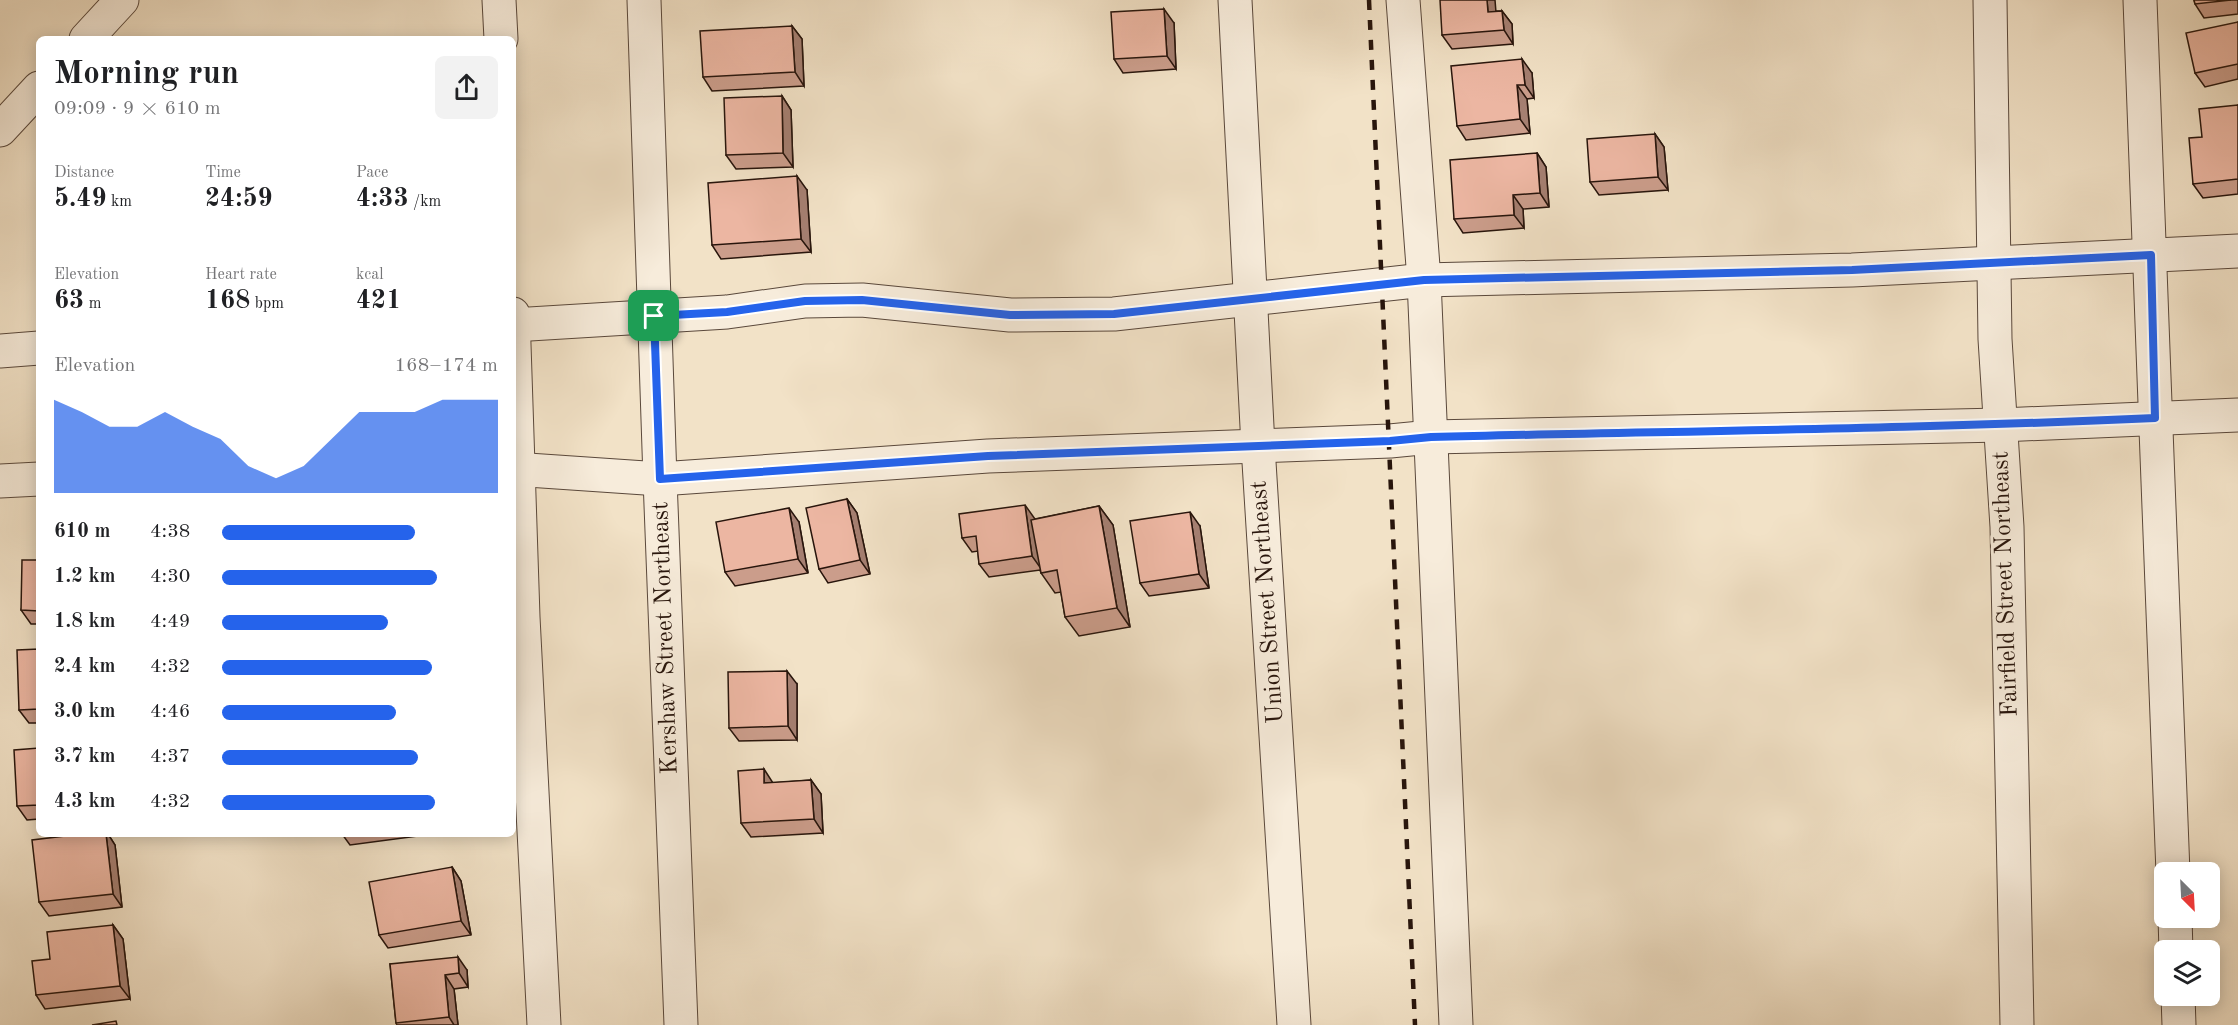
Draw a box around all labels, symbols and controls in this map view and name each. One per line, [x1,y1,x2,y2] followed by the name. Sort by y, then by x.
[435,56,498,119] button: share
[54,58,239,91] text: Morning run
[54,99,221,119] text: 09:09 · 9 × 610 m
[54,165,114,181] text: Distance
[205,165,241,181] text: Time
[356,165,388,181] text: Pace
[54,186,107,212] text: 5.49
[205,186,273,212] text: 24:59
[356,186,409,212] text: 4:33
[107,194,132,210] text: km
[409,194,441,210] text: /km
[54,267,119,283] text: Elevation
[205,267,277,283] text: Heart rate
[356,267,384,283] text: kcal
[54,288,84,314] text: 63
[205,288,250,314] text: 168
[356,288,401,314] text: 421
[628,290,679,341] pin
[84,296,101,312] text: m
[250,296,284,312] text: bpm
[637,299,670,332] icon: arrive
[54,356,135,376] text: Elevation
[395,356,498,376] text: 168–174 m
[1989,451,2023,717] street label: Fairfield Street Northeast
[1248,480,1288,724] street label: Union Street Northeast
[649,501,683,775] street label: Kershaw Street Northeast
[54,522,110,542] text: 610 m
[150,522,190,542] text: 4:38
[54,567,116,587] text: 1.2 km
[150,567,190,587] text: 4:30
[54,612,116,632] text: 1.8 km
[150,612,190,632] text: 4:49
[54,657,116,677] text: 2.4 km
[150,657,190,677] text: 4:32
[54,702,116,722] text: 3.0 km
[150,702,190,722] text: 4:46
[54,747,116,767] text: 3.7 km
[150,747,190,767] text: 4:37
[54,792,116,812] text: 4.3 km
[150,792,190,812] text: 4:32
[2154,862,2220,928] north arrow
[2154,862,2220,1006] map controls
[2154,940,2220,1006] button: layers

